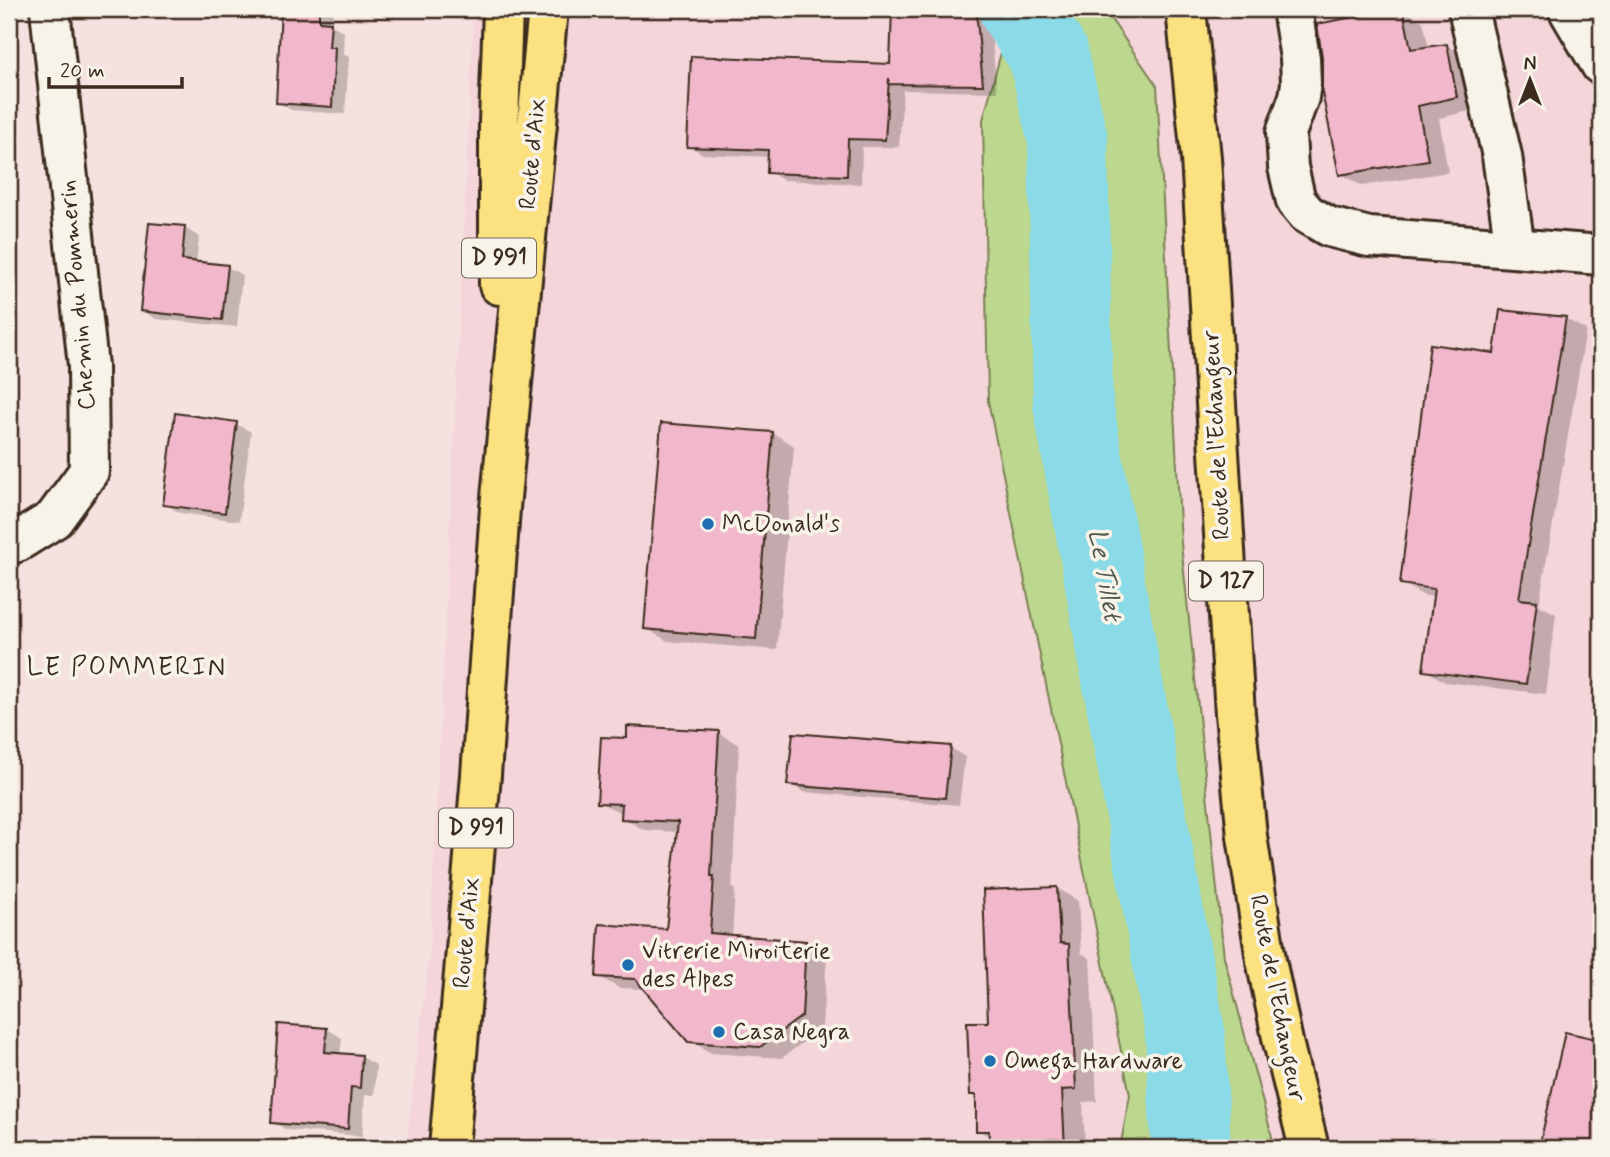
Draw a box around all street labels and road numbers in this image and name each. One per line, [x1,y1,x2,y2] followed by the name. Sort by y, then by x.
[513,97,553,211] street label: Route d'Aix
[52,179,104,411] street label: Chemin du Pommerin
[462,238,536,278] road number: D 991
[1196,328,1241,541] street label: Route de l'Echangeur
[1189,562,1263,600] road number: D 127
[439,808,513,848] road number: D 991
[447,876,487,990] street label: Route d'Aix
[1239,892,1312,1105] street label: Route de l'Echangeur

